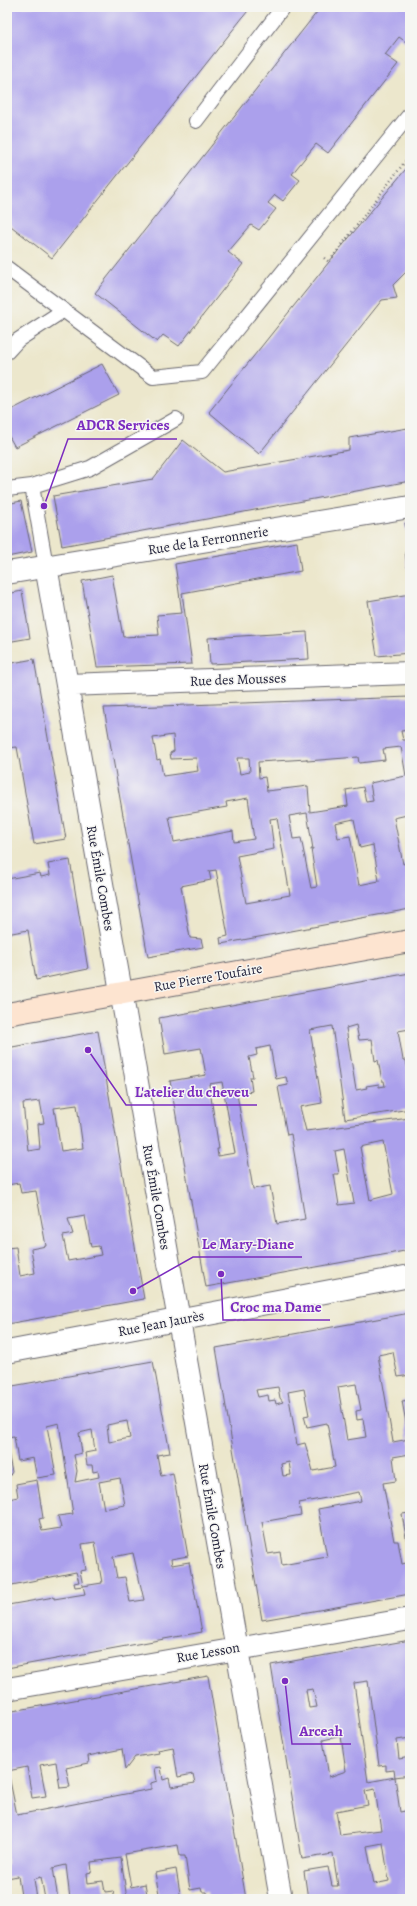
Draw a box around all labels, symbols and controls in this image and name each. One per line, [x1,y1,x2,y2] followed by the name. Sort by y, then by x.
[68,412,177,439] callout: ADCR Services
[75,415,170,435] text: ADCR Services
[147,522,270,559] street label: Rue de la Ferronnerie
[190,668,286,691] street label: Rue des Mousses
[82,824,119,932] street label: Rue Émile Combes
[152,959,264,996] street label: Rue Pierre Toufaire
[126,1078,257,1105] callout: L'atelier du cheveu
[135,1082,250,1102] text: L'atelier du cheveu
[138,1143,175,1251] street label: Rue Émile Combes
[193,1230,302,1257] callout: Le Mary-Diane
[202,1234,294,1254] text: Le Mary-Diane
[223,1293,330,1320] callout: Croc ma Dame
[230,1297,322,1317] text: Croc ma Dame
[116,1306,206,1341] street label: Rue Jean Jaurès
[194,1462,231,1570] street label: Rue Émile Combes
[175,1638,242,1667] street label: Rue Lesson
[292,1717,351,1744] callout: Arceah
[298,1721,343,1741] text: Arceah

